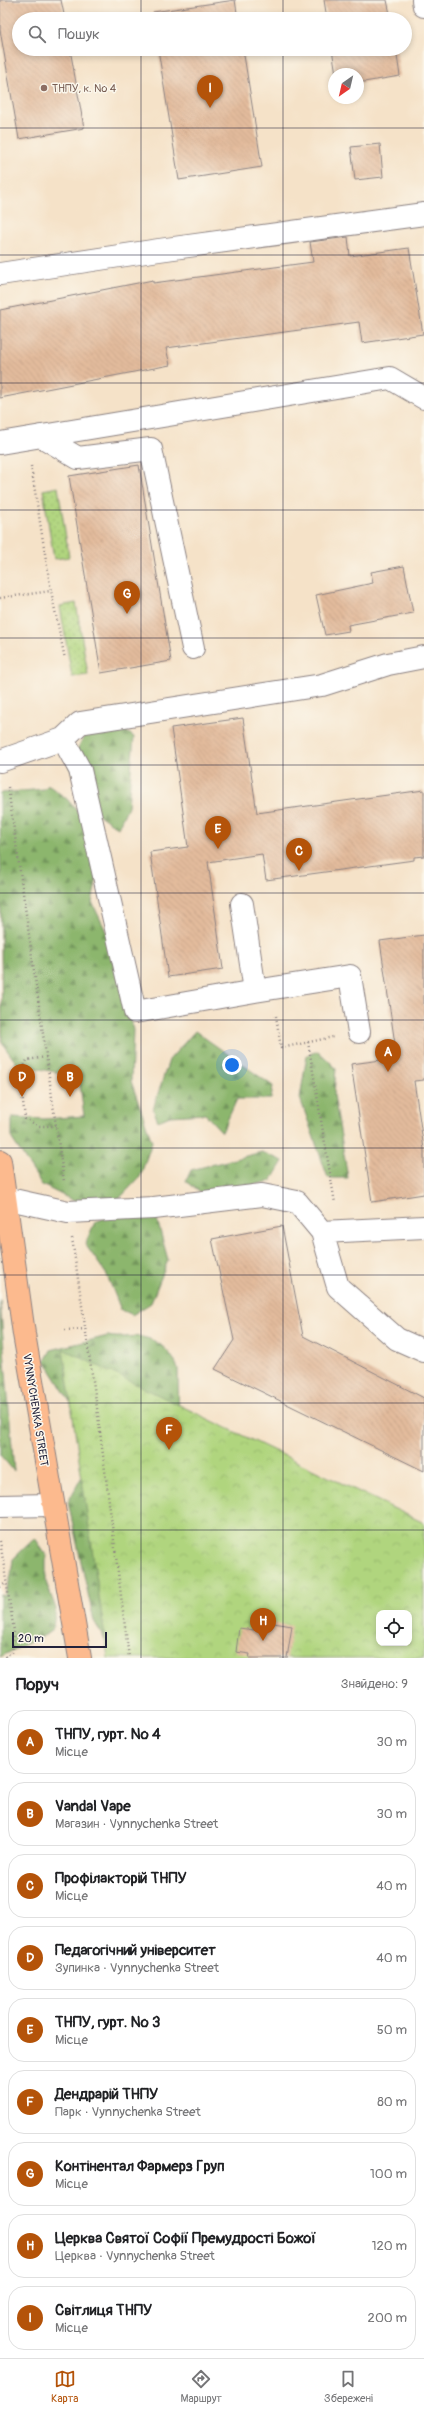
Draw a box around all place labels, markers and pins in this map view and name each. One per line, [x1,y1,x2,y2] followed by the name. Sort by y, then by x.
[197,75,223,108] pin: I
[52,82,117,95] place label: ТНПУ, к. № 4
[39,83,49,93] marker: ТНПУ, к. № 4
[114,581,140,614] pin: G
[205,816,231,849] pin: E
[286,838,312,871] pin: C
[375,1039,401,1072] pin: A
[9,1064,35,1097] pin: D
[57,1064,83,1097] pin: B
[156,1417,182,1450] pin: F
[250,1608,276,1641] pin: H

